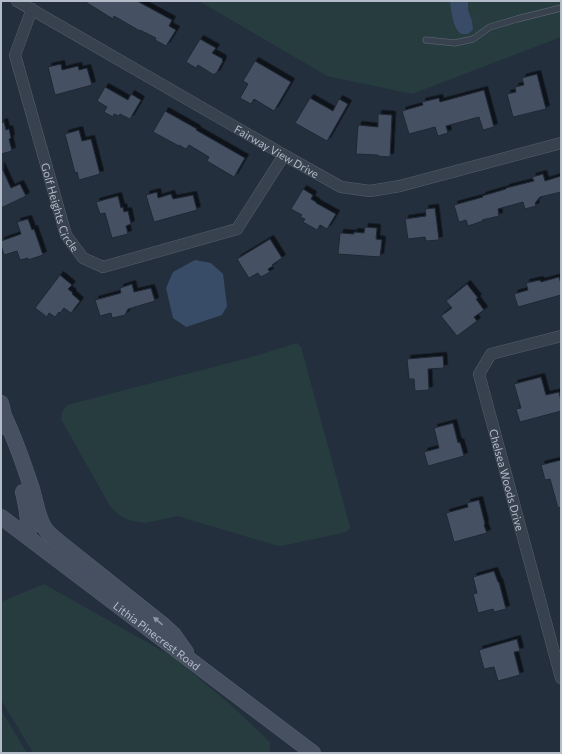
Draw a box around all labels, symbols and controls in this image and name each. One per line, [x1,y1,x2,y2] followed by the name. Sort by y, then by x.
[233,122,322,180] street label: Fairway View Drive
[39,161,82,254] street label: Golf Heights Circle
[488,427,527,532] street label: Chelsea Woods Drive
[111,598,203,672] street label: Lithia Pinecrest Road
[153,616,163,626] one-way arrow

